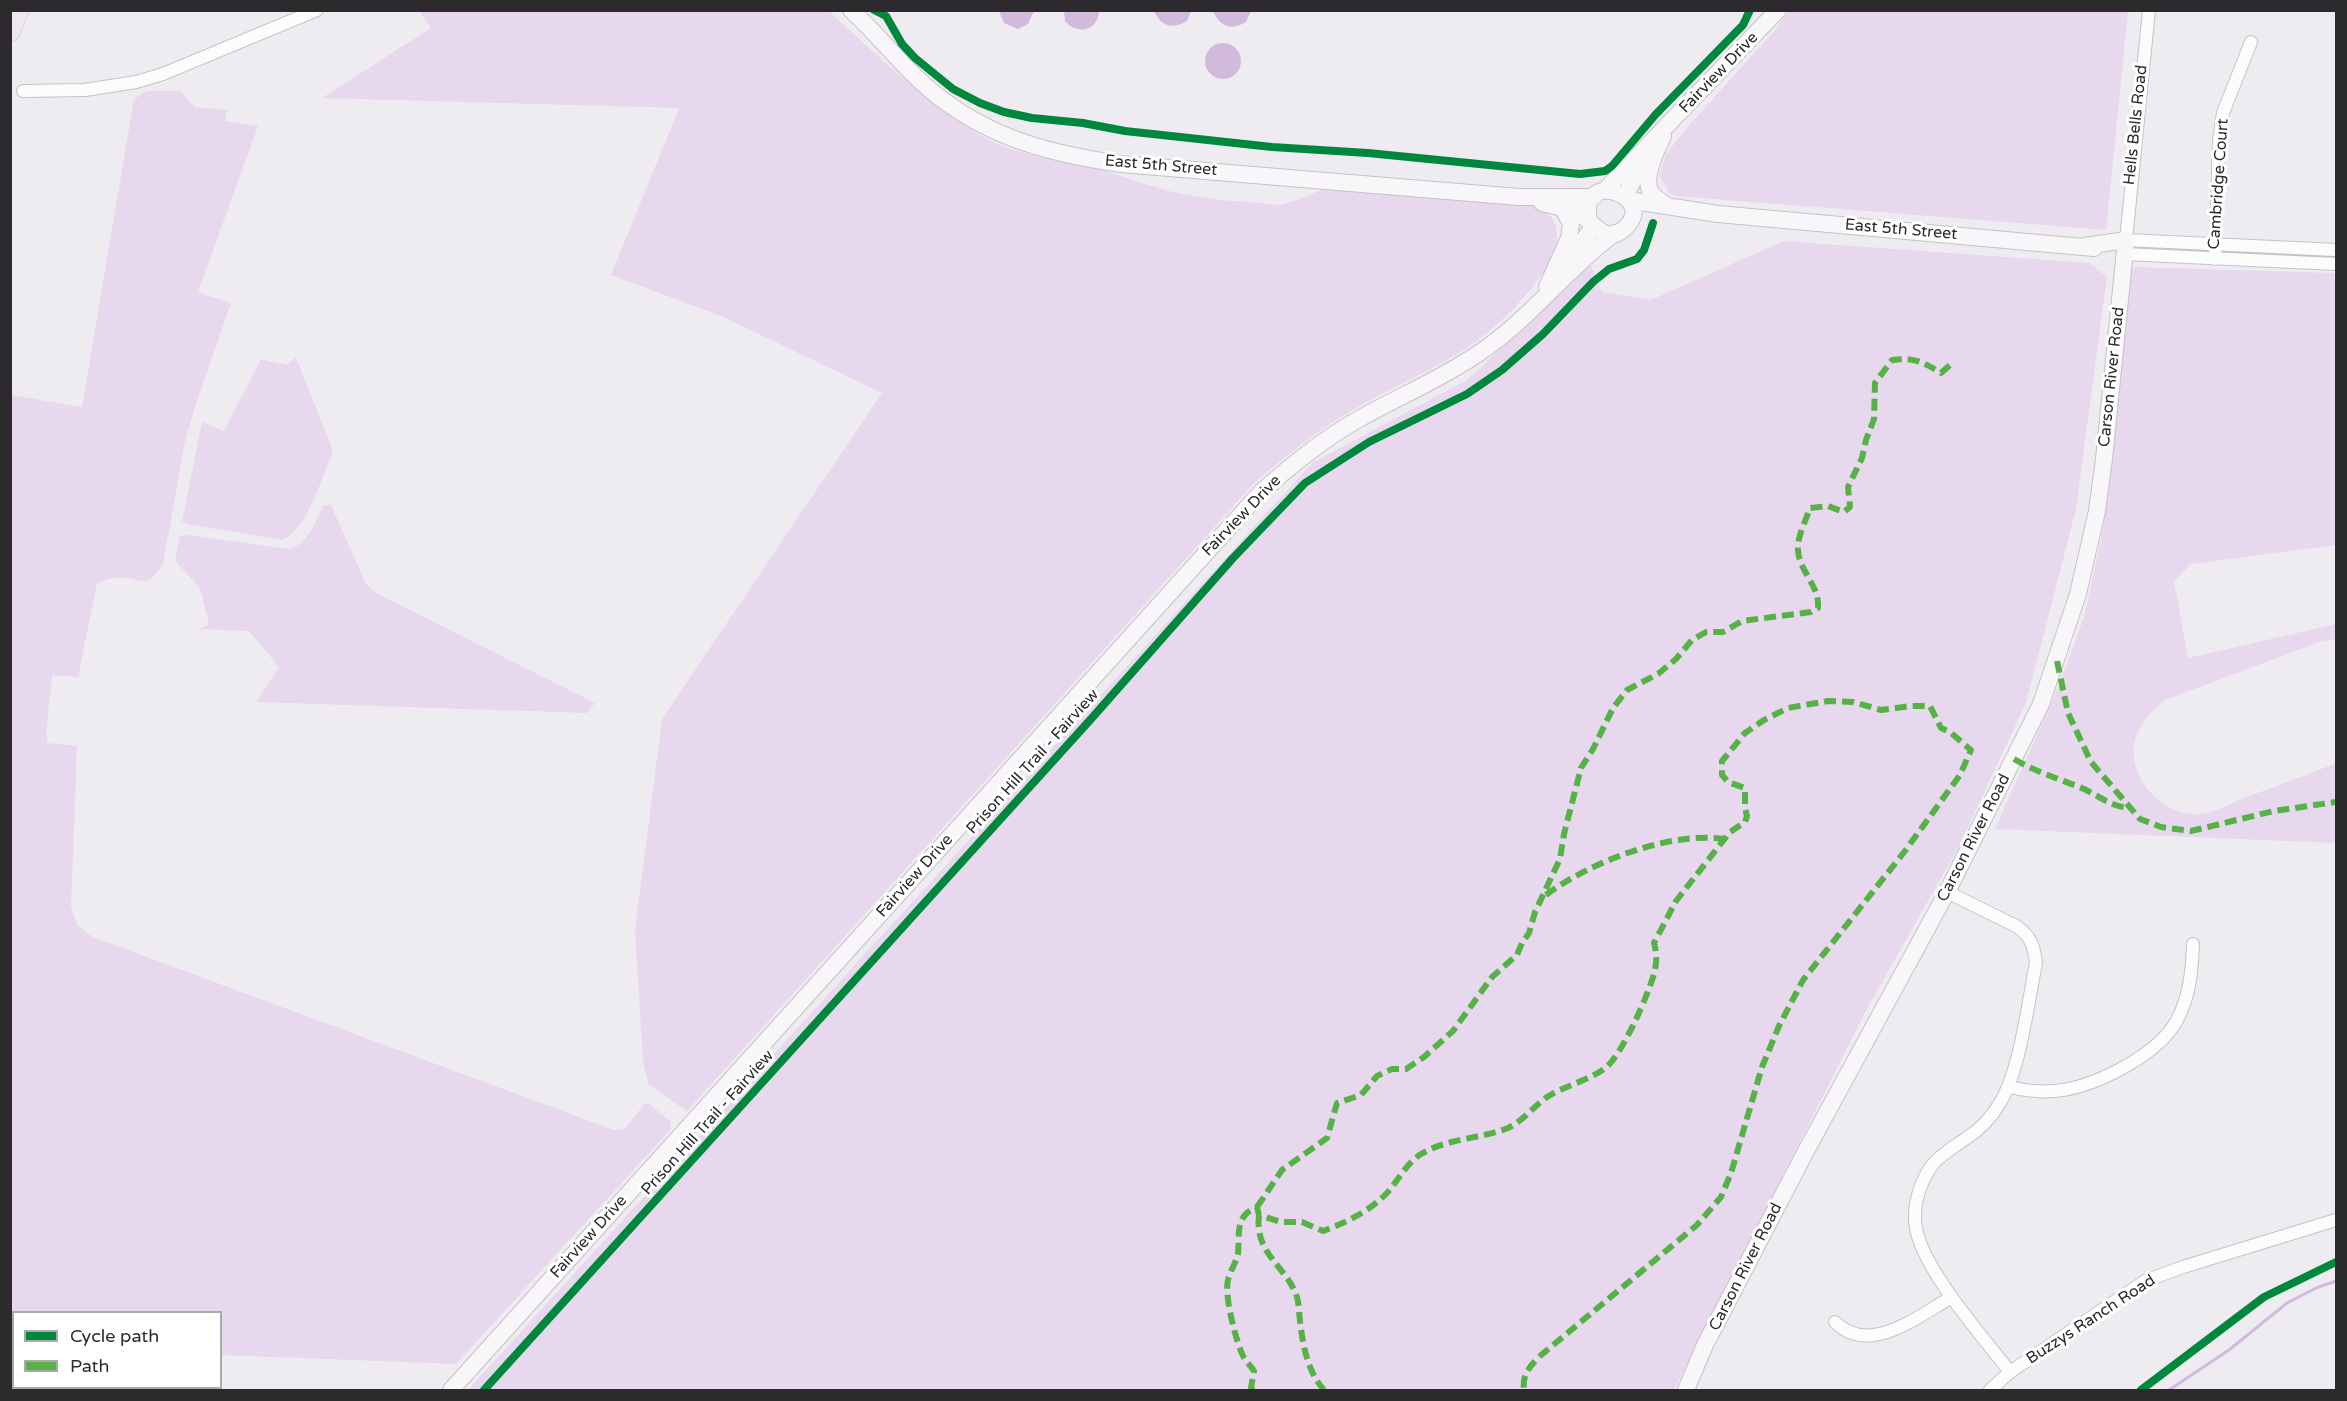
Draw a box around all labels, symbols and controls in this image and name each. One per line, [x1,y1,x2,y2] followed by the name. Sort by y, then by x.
[1676,28,1762,118] street label: Fairview Drive
[2120,64,2152,186] street label: Hells Bells Road
[2205,118,2233,250] street label: Cambridge Court
[1104,152,1218,180] street label: East 5th Street
[1844,216,1958,244] street label: East 5th Street
[2095,306,2129,448] street label: Carson River Road
[1199,471,1285,561] street label: Fairview Drive
[963,686,1103,838] street label: Prison Hill Trail - Fairview
[1933,771,2015,905] street label: Carson River Road
[873,830,957,922] street label: Fairview Drive
[638,1047,778,1199] street label: Prison Hill Trail - Fairview
[547,1191,631,1283] street label: Fairview Drive
[1705,1200,1787,1334] street label: Carson River Road
[2023,1271,2159,1369] street label: Buzzys Ranch Road
[12,1311,222,1389] legend
[70,1325,159,1347] text: Cycle path
[70,1355,109,1377] text: Path

